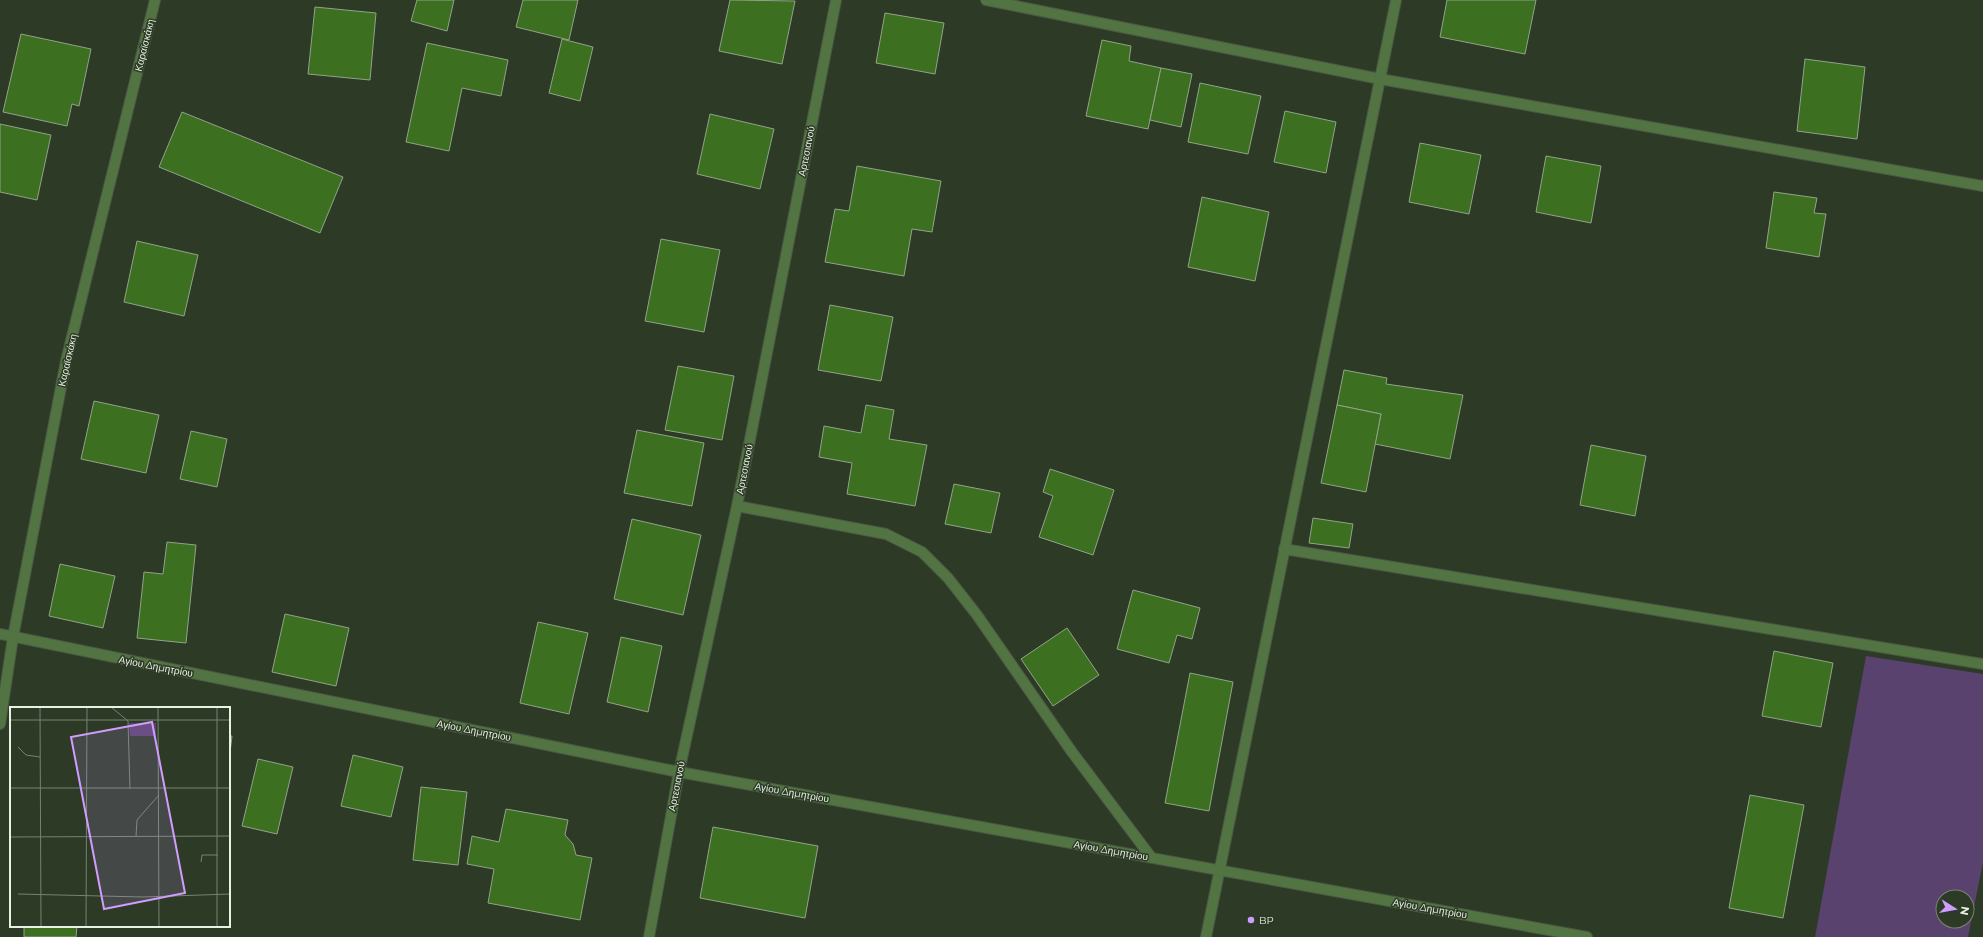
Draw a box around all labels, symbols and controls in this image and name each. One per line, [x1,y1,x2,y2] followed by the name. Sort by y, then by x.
[132,18,157,73] street label: Καραϊσκάκη
[795,125,818,177] street label: Αρτεσιανού
[55,333,80,388] street label: Καραϊσκάκη
[733,443,756,495] street label: Αρτεσιανού
[118,653,194,680] street label: Αγίου Δημητρίου
[10,707,230,927] inset map
[436,717,512,744] street label: Αγίου Δημητρίου
[665,760,688,812] street label: Αρτεσιανού
[754,780,830,805] street label: Αγίου Δημητρίου
[1073,838,1149,863] street label: Αγίου Δημητρίου
[1935,889,1975,929] north arrow
[1392,896,1468,921] street label: Αγίου Δημητρίου
[1957,905,1973,917] text: N
[1259,914,1274,927] place label: BP
[1246,915,1256,925] marker: BP

